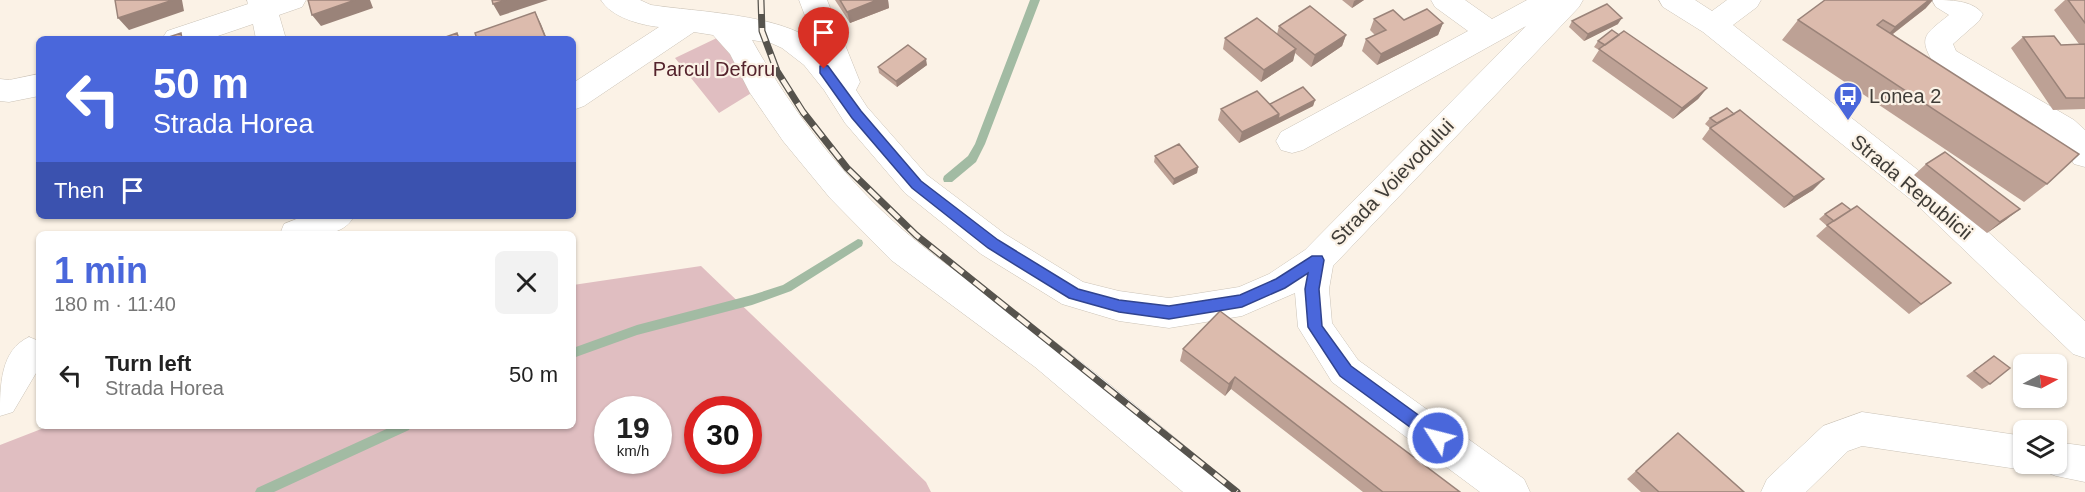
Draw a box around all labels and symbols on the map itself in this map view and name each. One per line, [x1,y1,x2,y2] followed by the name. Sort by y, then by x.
[798,7,849,69] pin
[653,58,775,80] park label: Parcul Deforu
[1832,80,1864,122] bus stop icon: Lonea 2
[1869,85,1941,107] place label: Lonea 2
[1326,114,1458,250] street label: Strada Voievodului
[1847,130,1977,244] street label: Strada Republicii
[2013,354,2067,408] north arrow
[684,396,762,474] speed limit sign: 30
[1406,406,1470,470] position arrow

